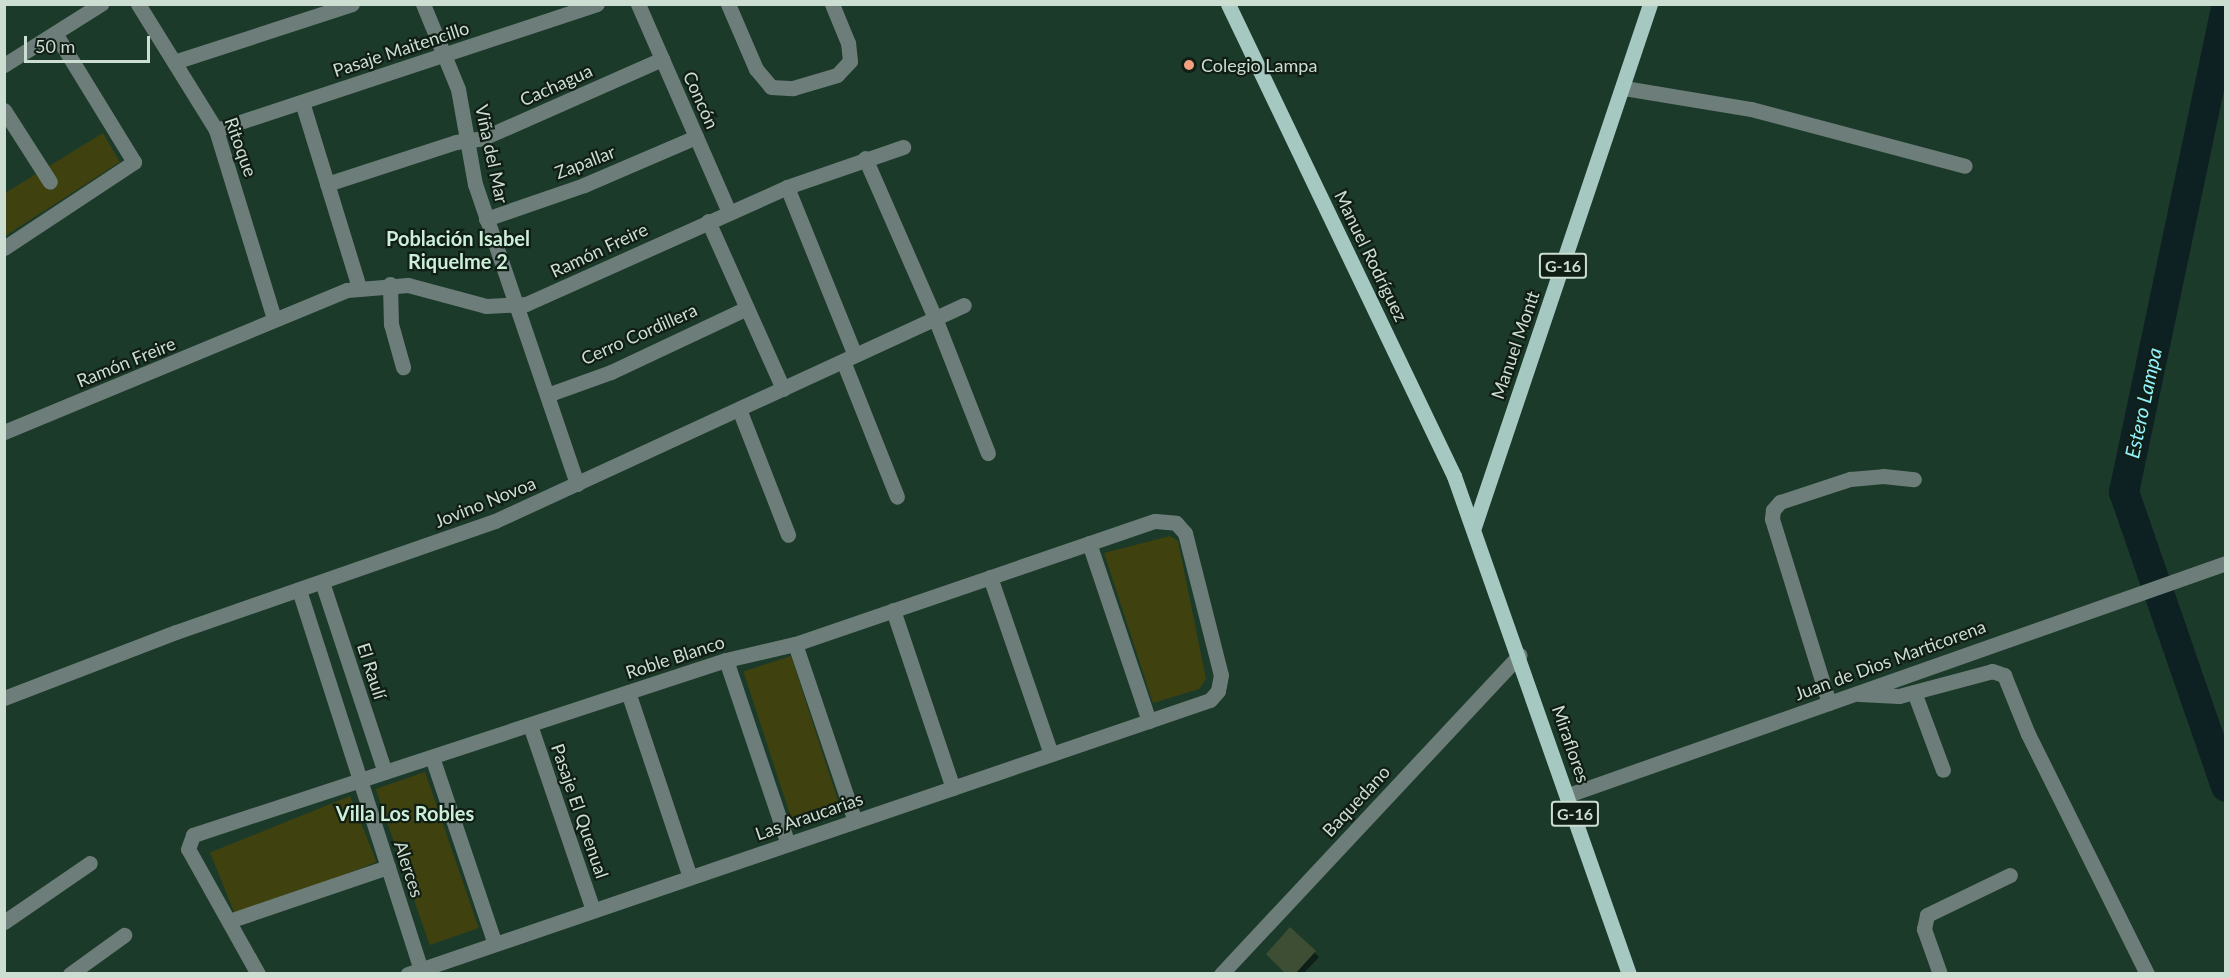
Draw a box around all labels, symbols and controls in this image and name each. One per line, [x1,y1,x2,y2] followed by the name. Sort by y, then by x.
[330,17,472,81] street label: Pasaje Maitencillo
[27,24,153,62] scale bar
[35,35,75,57] text: 50 m
[1201,54,1317,76] place label: Colegio Lampa
[1182,58,1196,72] marker: Colegio Lampa
[516,59,596,111] street label: Cachagua
[679,68,723,132] street label: Concón
[471,103,513,205] street label: Viña del Mar
[220,114,262,180] street label: Ritoque
[552,141,618,183] street label: Zapallar
[1330,187,1412,325] street label: Manuel Rodríguez
[547,218,651,282] street label: Ramón Freire
[386,227,530,274] district label: Población Isabel Riquelme 2
[1538,253,1588,279] road number: G-16
[1486,288,1544,402] street label: Manuel Montt
[578,299,700,369] street label: Cerro Cordillera
[73,332,179,392] street label: Ramón Freire
[2120,345,2166,461] water label: Estero Lampa
[431,472,539,532] street label: Jovino Novoa
[1791,615,1989,705] street label: Juan de Dios Marticorena
[623,631,727,683] street label: Roble Blanco
[353,640,391,702] street label: El Raulí
[1548,702,1594,786] street label: Miraflores
[547,741,613,881] street label: Pasaje El Quenual
[1318,761,1394,841] street label: Baquedano
[752,787,866,845] street label: Las Araucarias
[336,801,474,825] district label: Villa Los Robles
[1550,801,1600,827] road number: G-16
[390,838,428,900] street label: Alerces

